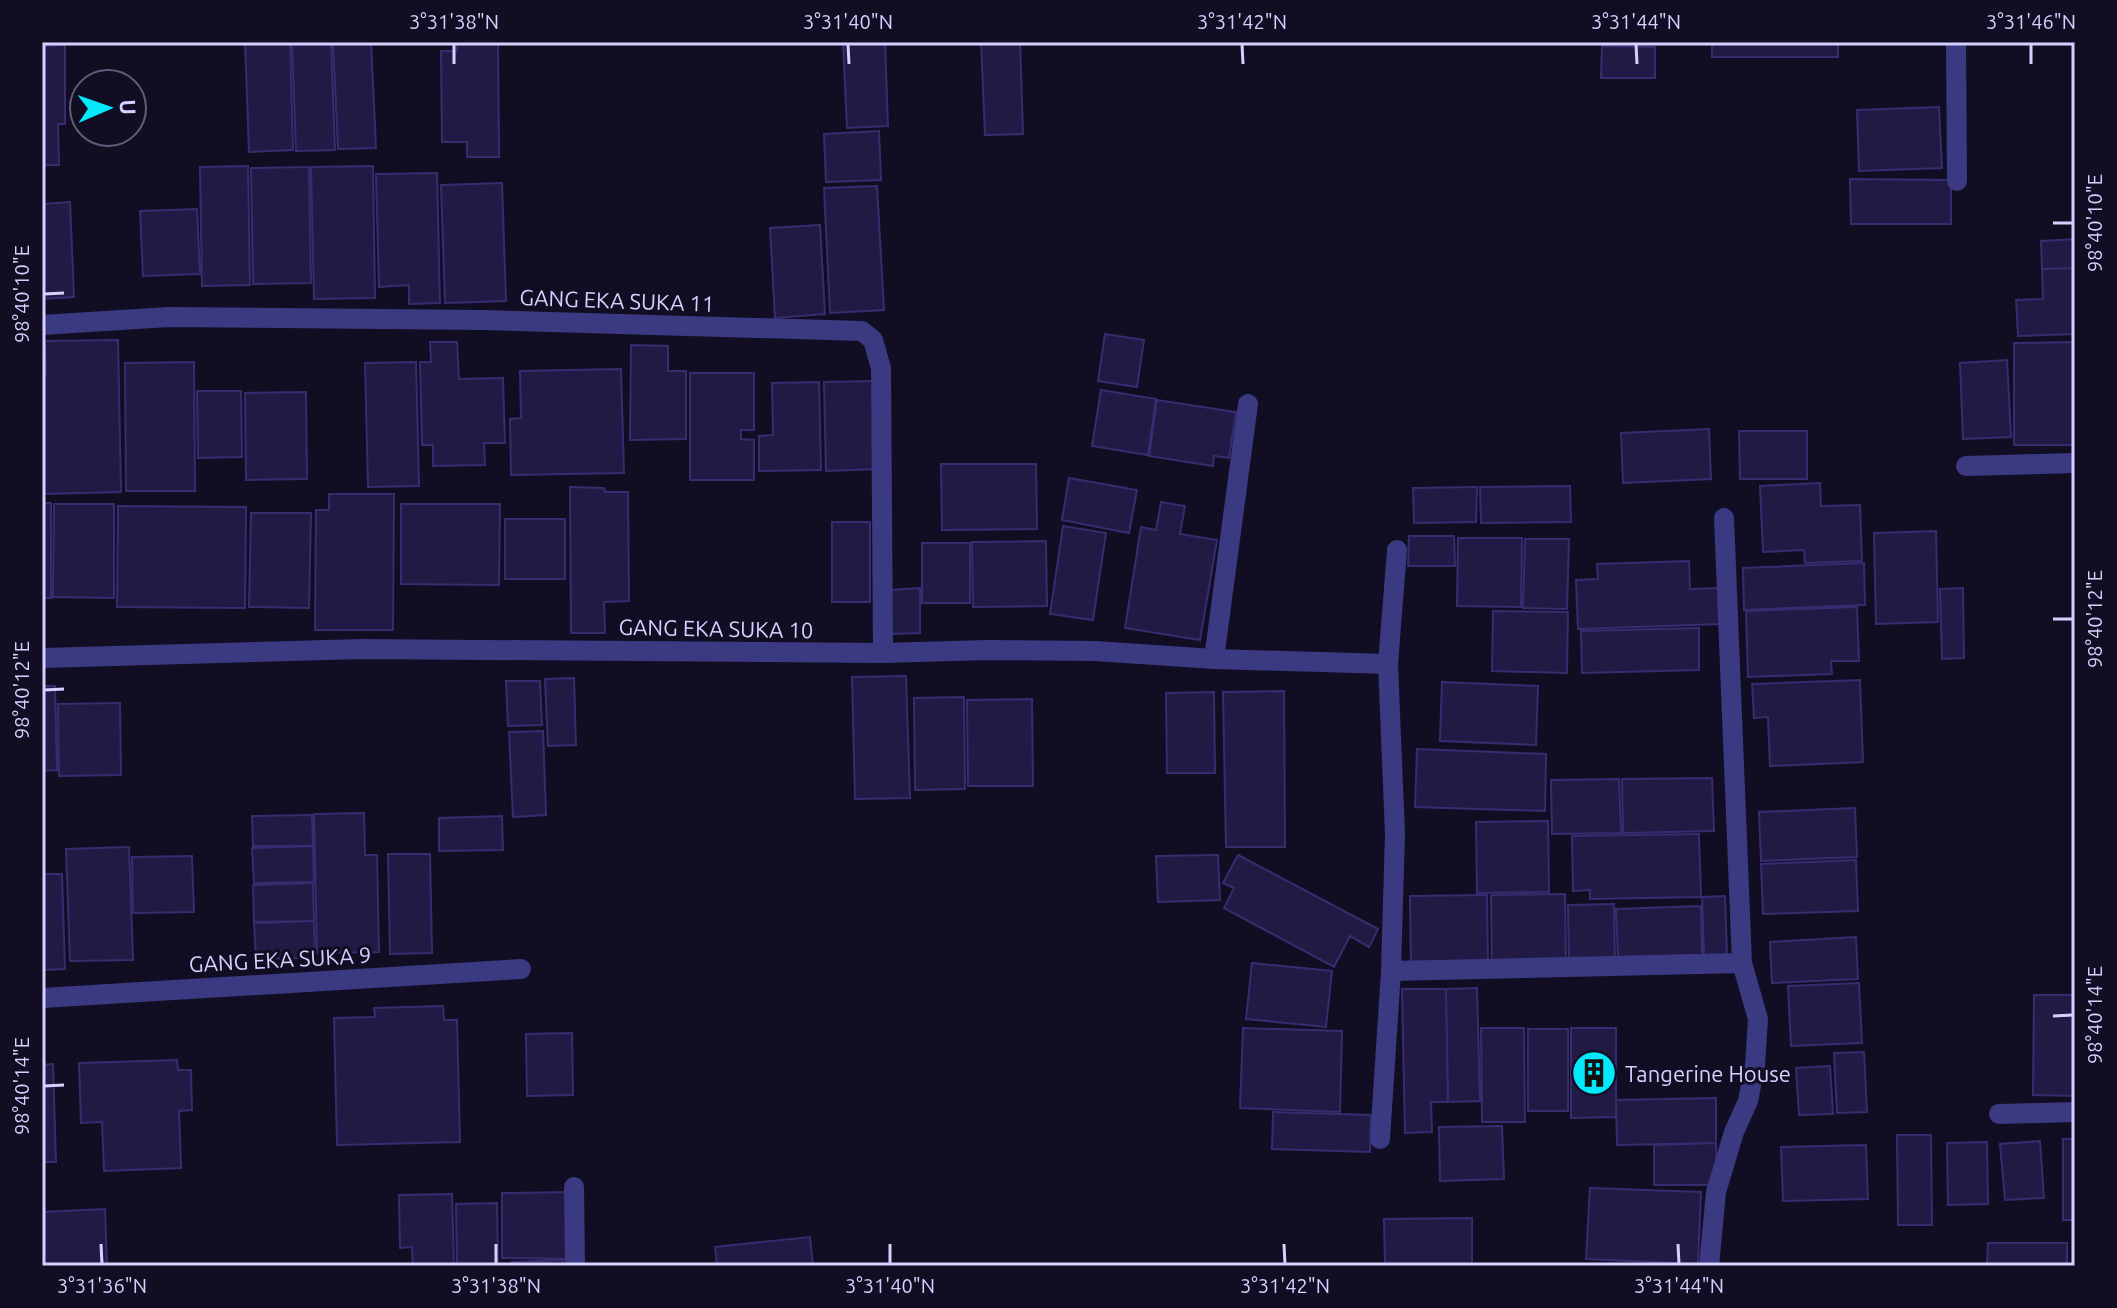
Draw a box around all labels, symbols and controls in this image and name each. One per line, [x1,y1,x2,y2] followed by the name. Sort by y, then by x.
[409,10,499,33] text: 3°31'38"N
[803,10,893,33] text: 3°31'40"N
[1197,10,1287,33] text: 3°31'42"N
[1591,10,1681,33] text: 3°31'44"N
[1986,10,2076,33] text: 3°31'46"N
[68,68,148,148] north arrow
[116,99,141,115] text: U
[2083,174,2106,272] text: 98°40'10"E
[10,245,33,343] text: 98°40'10"E
[519,284,715,316] street label: GANG EKA SUKA 11
[2083,570,2106,668] text: 98°40'12"E
[618,614,814,642] street label: GANG EKA SUKA 10
[10,641,33,739] text: 98°40'12"E
[188,942,372,976] street label: GANG EKA SUKA 9
[2083,966,2106,1064] text: 98°40'14"E
[10,1037,33,1135] text: 98°40'14"E
[1570,1049,1618,1097] building icon: Tangerine House
[1625,1061,1791,1086] place label: Tangerine House
[57,1274,147,1297] text: 3°31'36"N
[451,1274,541,1297] text: 3°31'38"N
[845,1274,935,1297] text: 3°31'40"N
[1240,1274,1330,1297] text: 3°31'42"N
[1634,1274,1724,1297] text: 3°31'44"N

